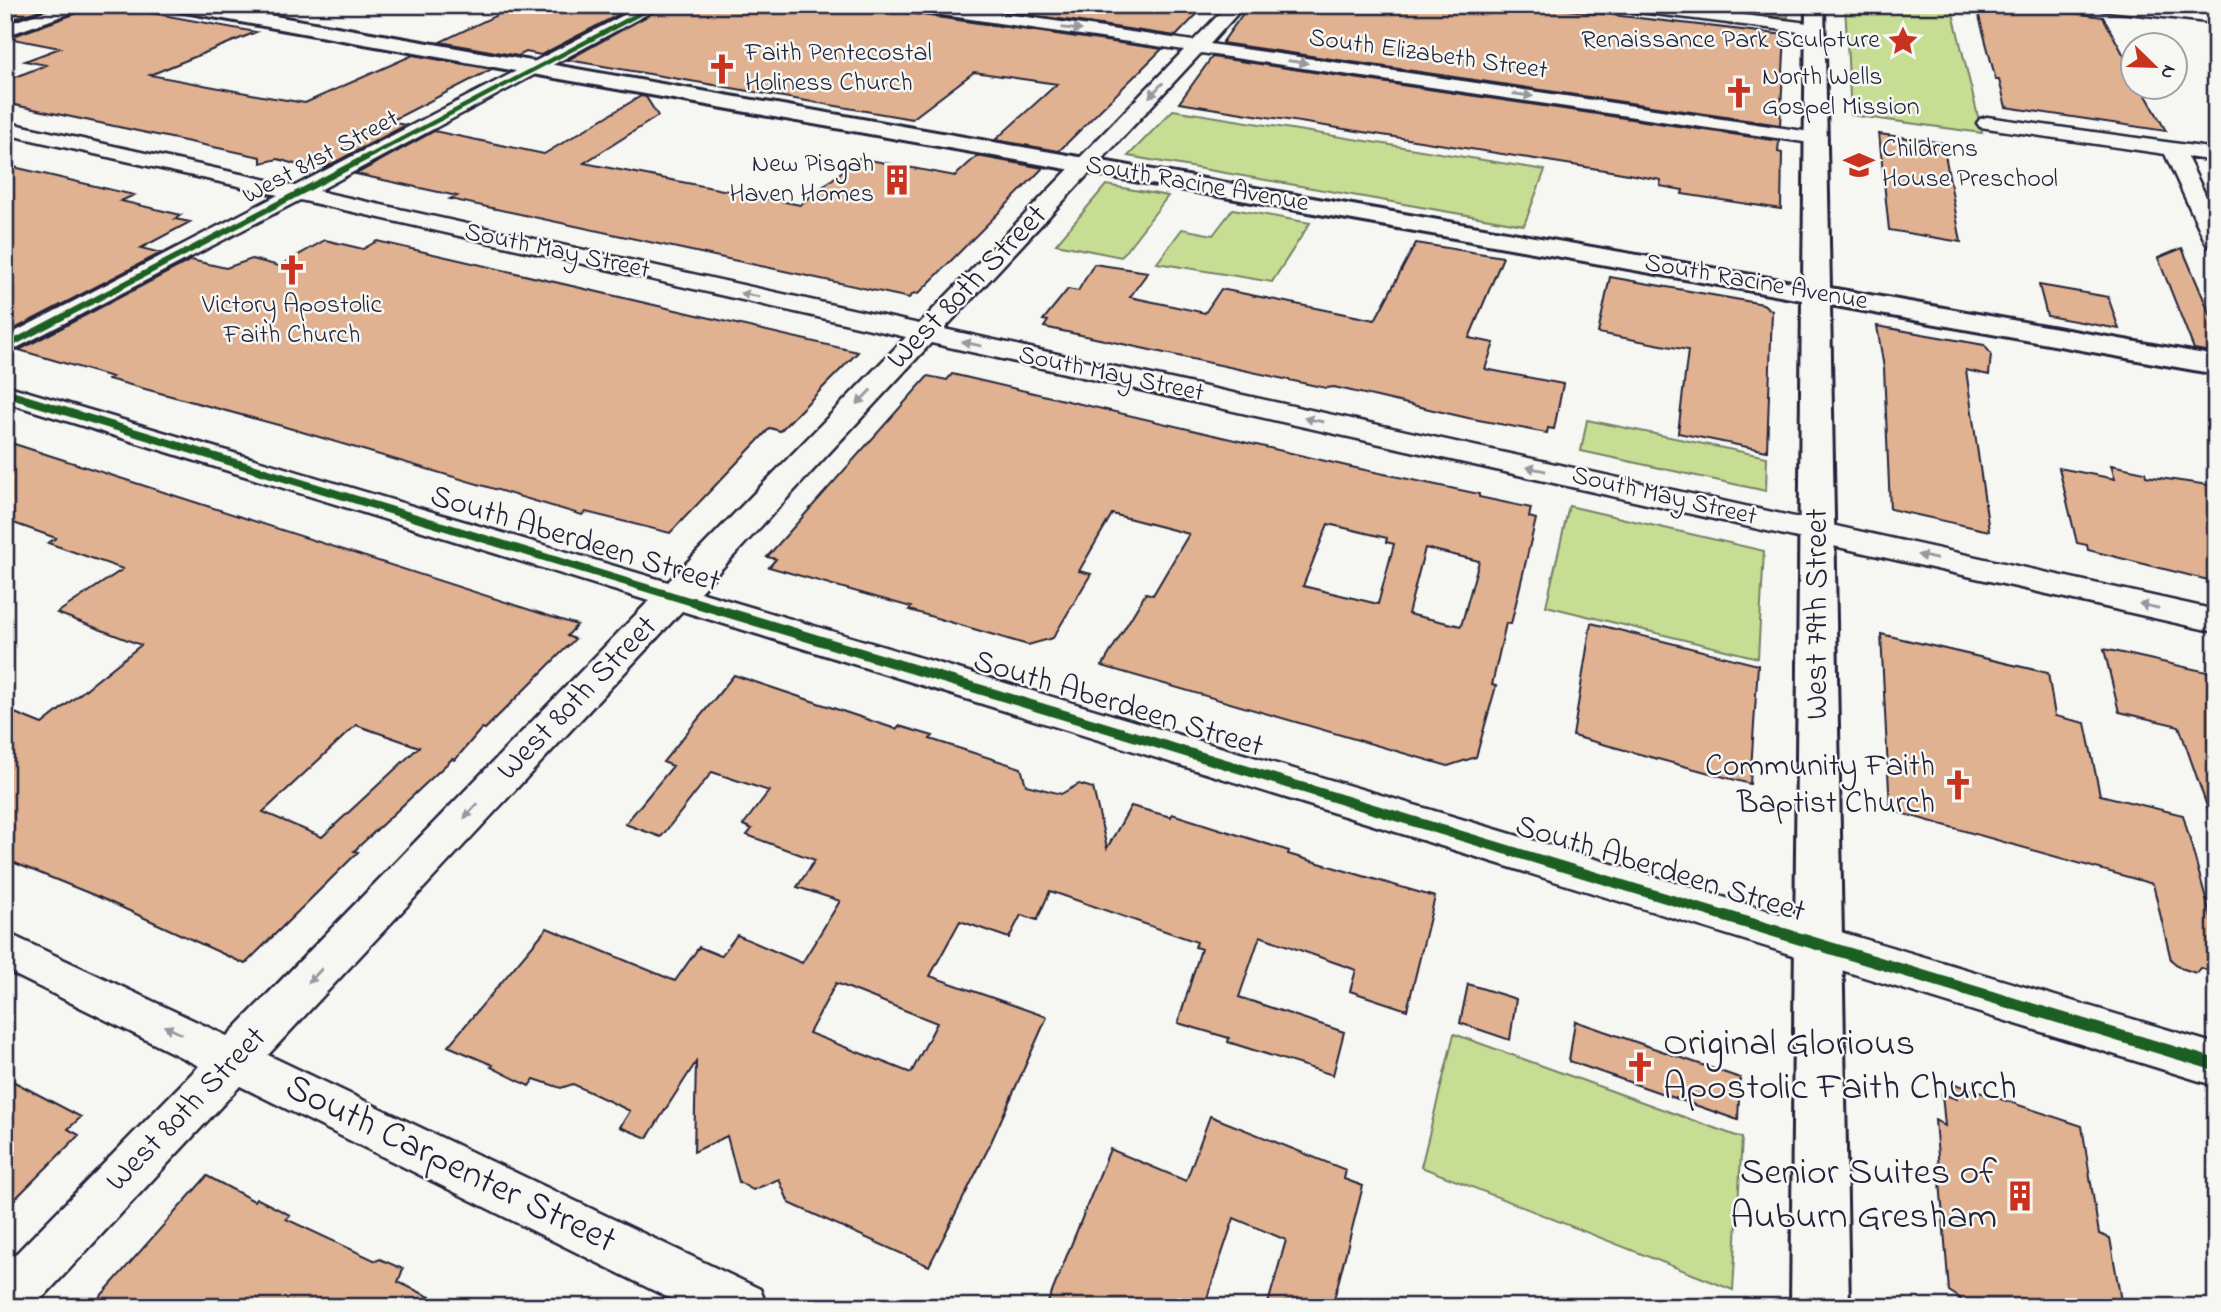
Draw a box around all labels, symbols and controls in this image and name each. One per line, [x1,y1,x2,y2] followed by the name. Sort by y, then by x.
[1306,19,1550,91] street label: South Elizabeth Street
[1581,22,1880,60] place label: Renaissance Park Sculpture
[1062,24,1084,35] one-way arrow
[1886,24,1920,58] place icon: Renaissance Park Sculpture
[2120,32,2190,102] north arrow
[744,35,932,103] place label: Faith Pentecostal Holiness Church
[705,52,739,86] church icon: Faith Pentecostal Holiness Church
[1287,57,1309,68] one-way arrow
[1762,59,1920,127] place label: North Wells Gospel Mission
[2152,60,2182,83] text: N
[1722,76,1756,110] church icon: North Wells Gospel Mission
[1148,81,1164,98] one-way arrow
[1512,90,1534,101] one-way arrow
[236,101,406,215] street label: West 81st Street
[1882,131,2058,199] place label: Childrens House Preschool
[729,146,874,214] place label: New Pisgah Haven Homes
[1082,147,1312,223] street label: South Racine Avenue
[1842,148,1876,182] school or university icon: Childrens House Preschool
[880,163,914,197] building icon: New Pisgah Haven Homes
[877,194,1060,382] street label: West 80th Street
[461,214,654,290] street label: South May Street
[1641,245,1871,321] street label: South Racine Avenue
[275,253,309,287] church icon: Victory Apostolic Faith Church
[201,287,382,355] place label: Victory Apostolic Faith Church
[739,289,761,300] one-way arrow
[1015,337,1208,413] street label: South May Street
[961,338,983,349] one-way arrow
[857,388,873,405] one-way arrow
[1303,414,1325,425] one-way arrow
[1568,457,1761,537] street label: South May Street
[1525,463,1547,474] one-way arrow
[424,473,726,607] street label: South Aberdeen Street
[1795,508,1842,720] street label: West 79th Street
[1916,551,1938,562] one-way arrow
[2138,601,2160,612] one-way arrow
[487,605,670,793] street label: West 80th Street
[967,638,1269,772] street label: South Aberdeen Street
[1705,744,1935,828] place label: Community Faith Baptist Church
[1941,768,1975,802] church icon: Community Faith Baptist Church
[463,802,479,820] one-way arrow
[1509,803,1811,937] street label: South Aberdeen Street
[307,967,323,984] one-way arrow
[96,1016,279,1204] street label: West 80th Street
[1663,1017,2017,1117] place label: Original Glorious Apostolic Faith Church
[163,1025,183,1036] one-way arrow
[1623,1050,1657,1084] church icon: Original Glorious Apostolic Faith Church
[275,1060,625,1270] street label: South Carpenter Street
[1730,1146,1997,1246] place label: Senior Suites of Auburn Gresham
[2003,1179,2037,1213] building icon: Senior Suites of Auburn Gresham

